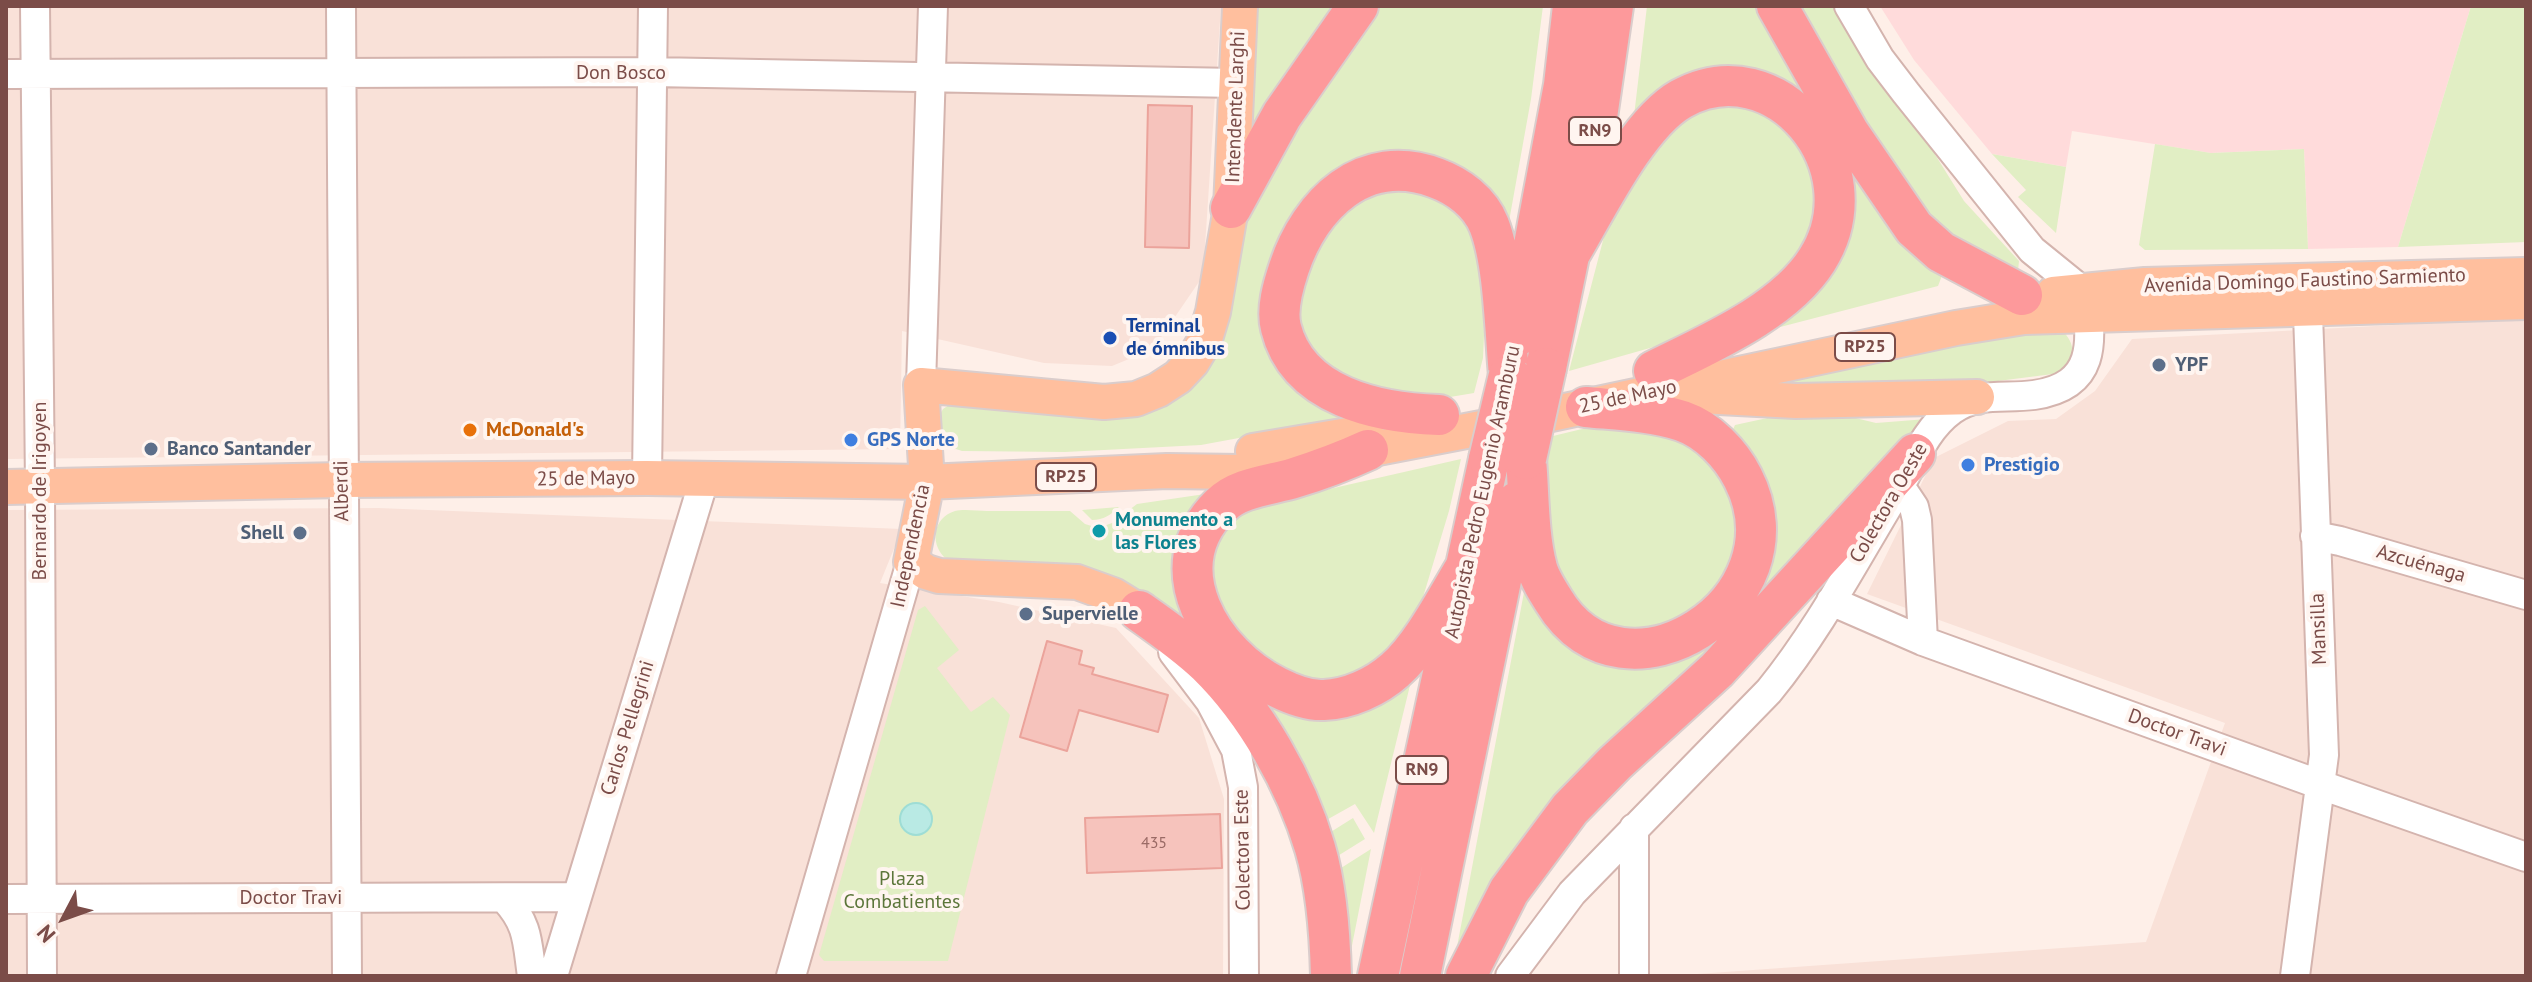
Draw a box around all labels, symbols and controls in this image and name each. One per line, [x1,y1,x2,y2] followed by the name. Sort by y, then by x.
[1221,31,1251,183] street label: Intendente Larghi
[576,61,666,85] street label: Don Bosco
[1569,117,1621,145] road number: RN9
[2144,263,2466,299] street label: Avenida Domingo Faustino Sarmiento
[1126,314,1225,361] place label: Terminal de ómnibus
[1101,329,1119,347] marker: Terminal de ómnibus
[1835,333,1895,361] road number: RP25
[1440,343,1526,641] street label: Autopista Pedro Eugenio Aramburu
[2175,353,2208,377] place label: YPF
[2150,356,2168,374] marker: YPF
[1577,375,1679,419] street label: 25 de Mayo
[28,402,52,580] street label: Bernardo de Irigoyen
[486,418,584,442] place label: McDonald's
[461,421,479,439] marker: McDonald's
[867,428,955,452] place label: GPS Norte
[842,431,860,449] marker: GPS Norte
[167,437,311,461] place label: Banco Santander
[1845,439,1933,567] street label: Colectora Oeste
[142,440,160,458] marker: Banco Santander
[1984,453,2060,477] place label: Prestigio
[1959,456,1977,474] marker: Prestigio
[329,460,355,522] street label: Alberdi
[1036,463,1096,491] road number: RP25
[536,466,636,492] street label: 25 de Mayo
[886,482,936,610] street label: Independencia
[1115,508,1233,555] place label: Monumento a las Flores
[241,521,284,545] place label: Shell
[1090,522,1108,540] marker: Monumento a las Flores
[291,524,309,542] marker: Shell
[2374,540,2468,588] street label: Azcuénaga
[2306,593,2332,665] street label: Mansilla
[1042,602,1138,626] place label: Supervielle
[1017,605,1035,623] marker: Supervielle
[596,658,660,798] street label: Carlos Pellegrini
[2125,704,2229,762] street label: Doctor Travi
[1396,756,1448,784] road number: RN9
[1230,789,1256,911] street label: Colectora Este
[1141,833,1167,853] house number: 435
[844,867,960,914] park label: Plaza Combatientes
[24,878,104,958] north arrow
[240,886,342,910] street label: Doctor Travi
[31,919,61,948] text: N

